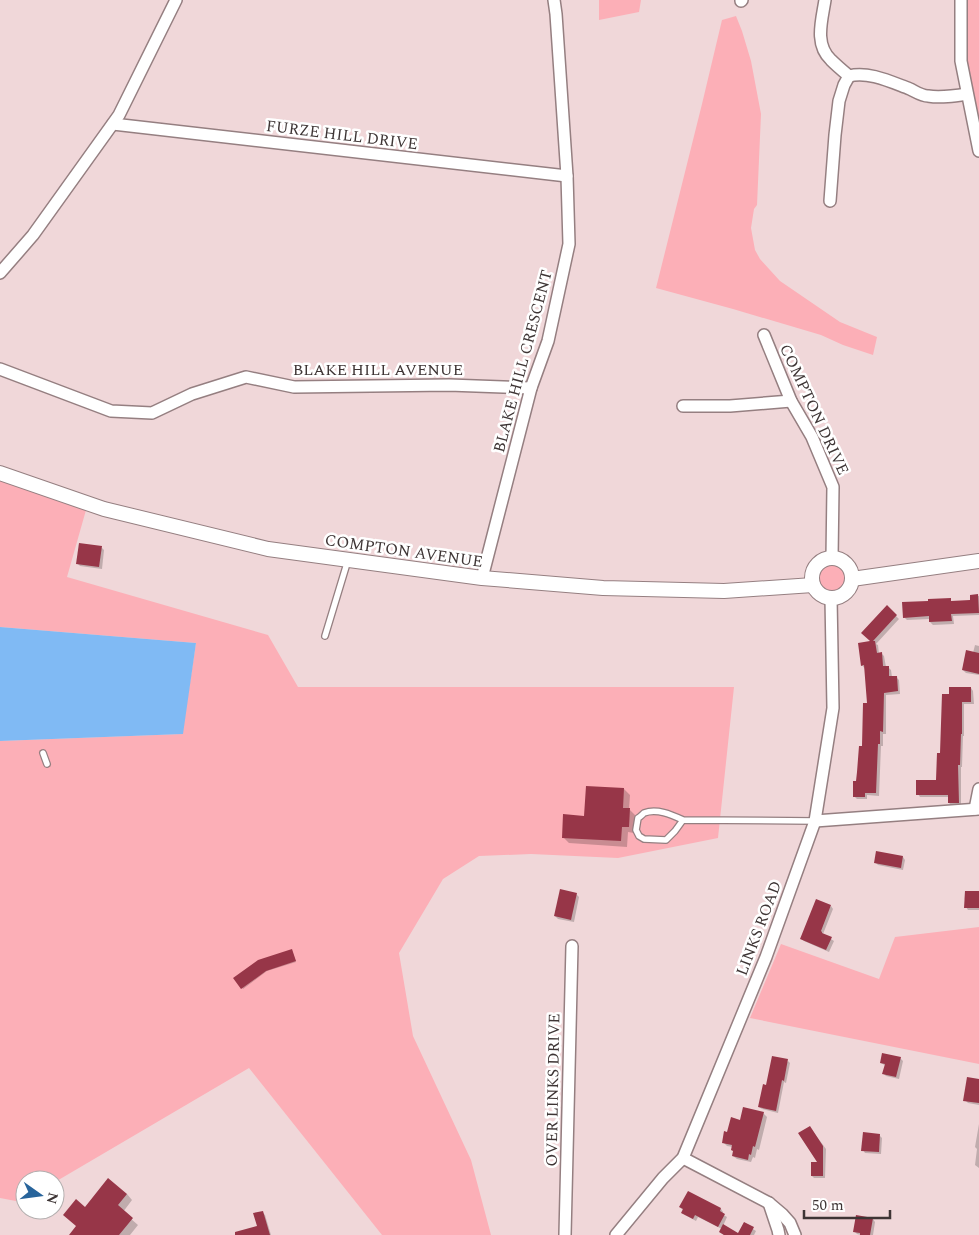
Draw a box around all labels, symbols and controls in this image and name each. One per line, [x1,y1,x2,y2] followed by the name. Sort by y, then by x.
[265,114,419,156] street label: FURZE HILL DRIVE
[487,267,559,455] street label: BLAKE HILL CRESCENT
[773,340,855,479] street label: COMPTON DRIVE
[293,358,463,382] street label: BLAKE HILL AVENUE
[323,528,484,574] street label: COMPTON AVENUE
[730,877,788,979] street label: LINKS ROAD
[540,1013,566,1167] street label: OVER LINKS DRIVE
[15,1170,65,1220] north arrow
[804,1188,890,1220] scale bar
[41,1190,64,1206] text: N
[812,1194,844,1217] text: 50 m

